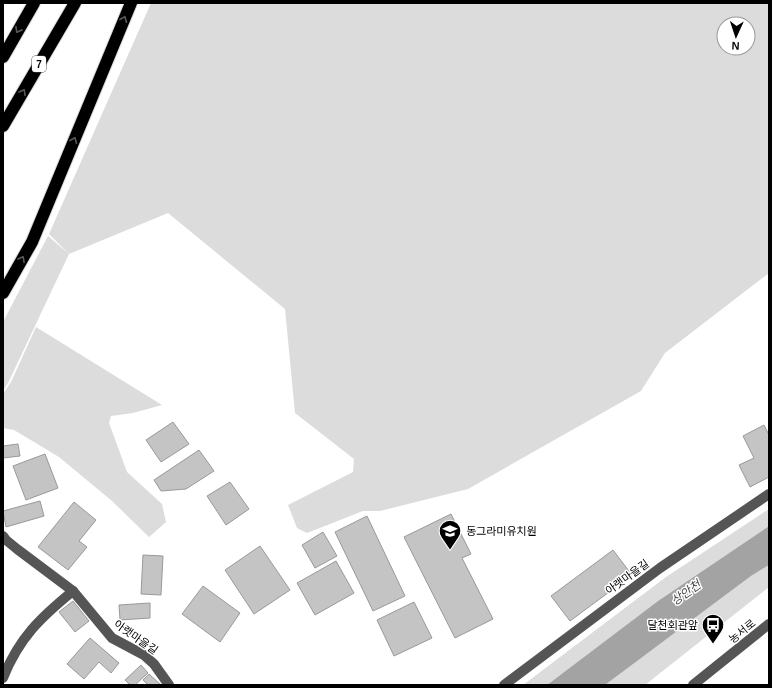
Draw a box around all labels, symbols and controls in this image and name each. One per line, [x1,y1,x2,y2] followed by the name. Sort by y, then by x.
[119,16,127,23] one-way arrow
[716,16,756,56] north arrow
[16,26,23,33] one-way arrow
[731,40,740,52] text: N
[32,56,46,72] road number: 7
[18,89,25,96] one-way arrow
[69,136,77,144] one-way arrow
[18,256,25,263] one-way arrow
[437,518,463,551] school or university icon: 동그라미유치원
[466,525,537,537] place label: 동그라미유치원
[603,557,651,597] street label: 아랫마을길
[668,577,705,608] water label: 상안천
[700,612,726,645] bus stop icon: 달천회관앞
[726,617,758,645] street label: 농서로
[112,618,160,656] street label: 아랫마을길
[647,619,698,631] place label: 달천회관앞

